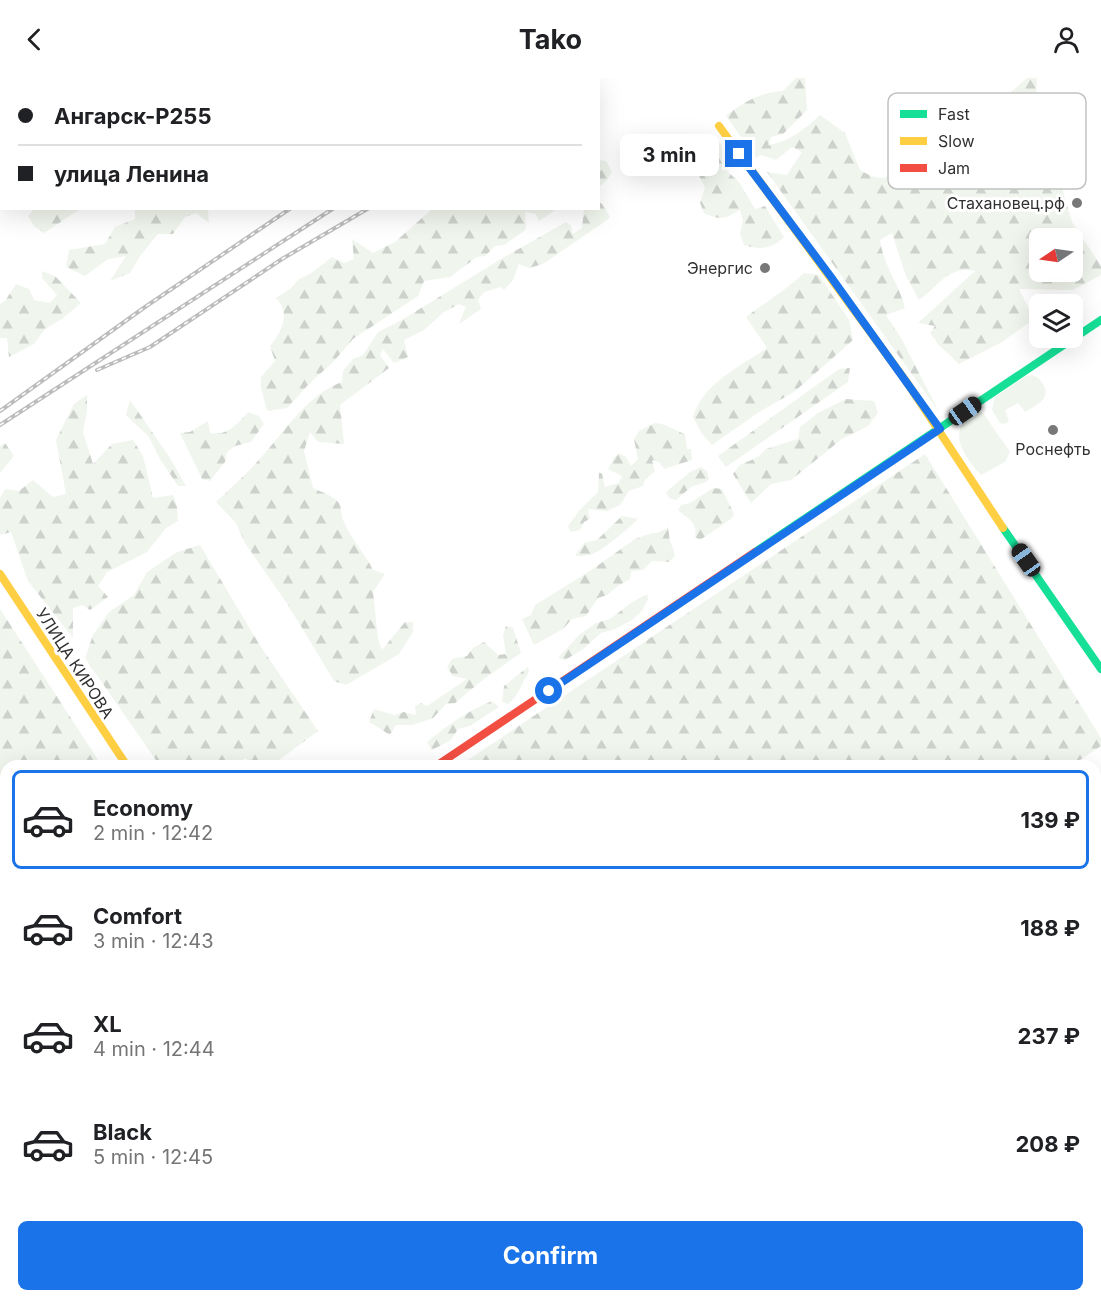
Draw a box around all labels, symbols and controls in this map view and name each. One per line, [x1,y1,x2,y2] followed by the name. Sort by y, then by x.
[18,23,51,56] icon: back
[519,23,582,56] text: Tako
[1050,23,1083,56] icon: person
[888,93,1086,189] legend
[54,103,211,129] text: Ангарск-Р255
[938,104,970,124] text: Fast
[938,131,975,151] text: Slow
[619,133,718,175] callout: 3 min
[725,140,752,167] route end
[643,143,696,167] text: 3 min
[938,158,970,178] text: Jam
[54,161,209,187] text: улица Ленина
[947,193,1065,213] place label: Стахановец.рф
[1070,196,1084,210] marker: Стахановец.рф
[1029,228,1083,282] north arrow
[1029,228,1083,348] map controls
[687,258,753,278] place label: Энергис
[758,261,772,275] marker: Энергис
[1029,294,1083,348] button: layers
[945,393,985,429] car
[1046,423,1060,437] marker: Роснефть
[1015,439,1091,459] place label: Роснефть
[1008,540,1044,580] car
[32,604,118,722] street label: УЛИЦА КИРОВА
[535,677,562,704] route start
[21,793,75,847] icon: car
[93,795,193,821] text: Economy
[1020,807,1080,833] text: 139 ₽
[93,821,213,845] text: 2 min · 12:42
[21,901,75,955] icon: car
[93,903,182,929] text: Comfort
[1020,915,1080,941] text: 188 ₽
[93,929,214,953] text: 3 min · 12:43
[21,1009,75,1063] icon: car
[93,1011,122,1037] text: XL
[1018,1023,1080,1049] text: 237 ₽
[93,1037,215,1061] text: 4 min · 12:44
[21,1117,75,1171] icon: car
[93,1119,152,1145] text: Black
[1015,1131,1080,1157] text: 208 ₽
[93,1145,213,1169] text: 5 min · 12:45
[18,1221,1083,1290] button: Confirm

